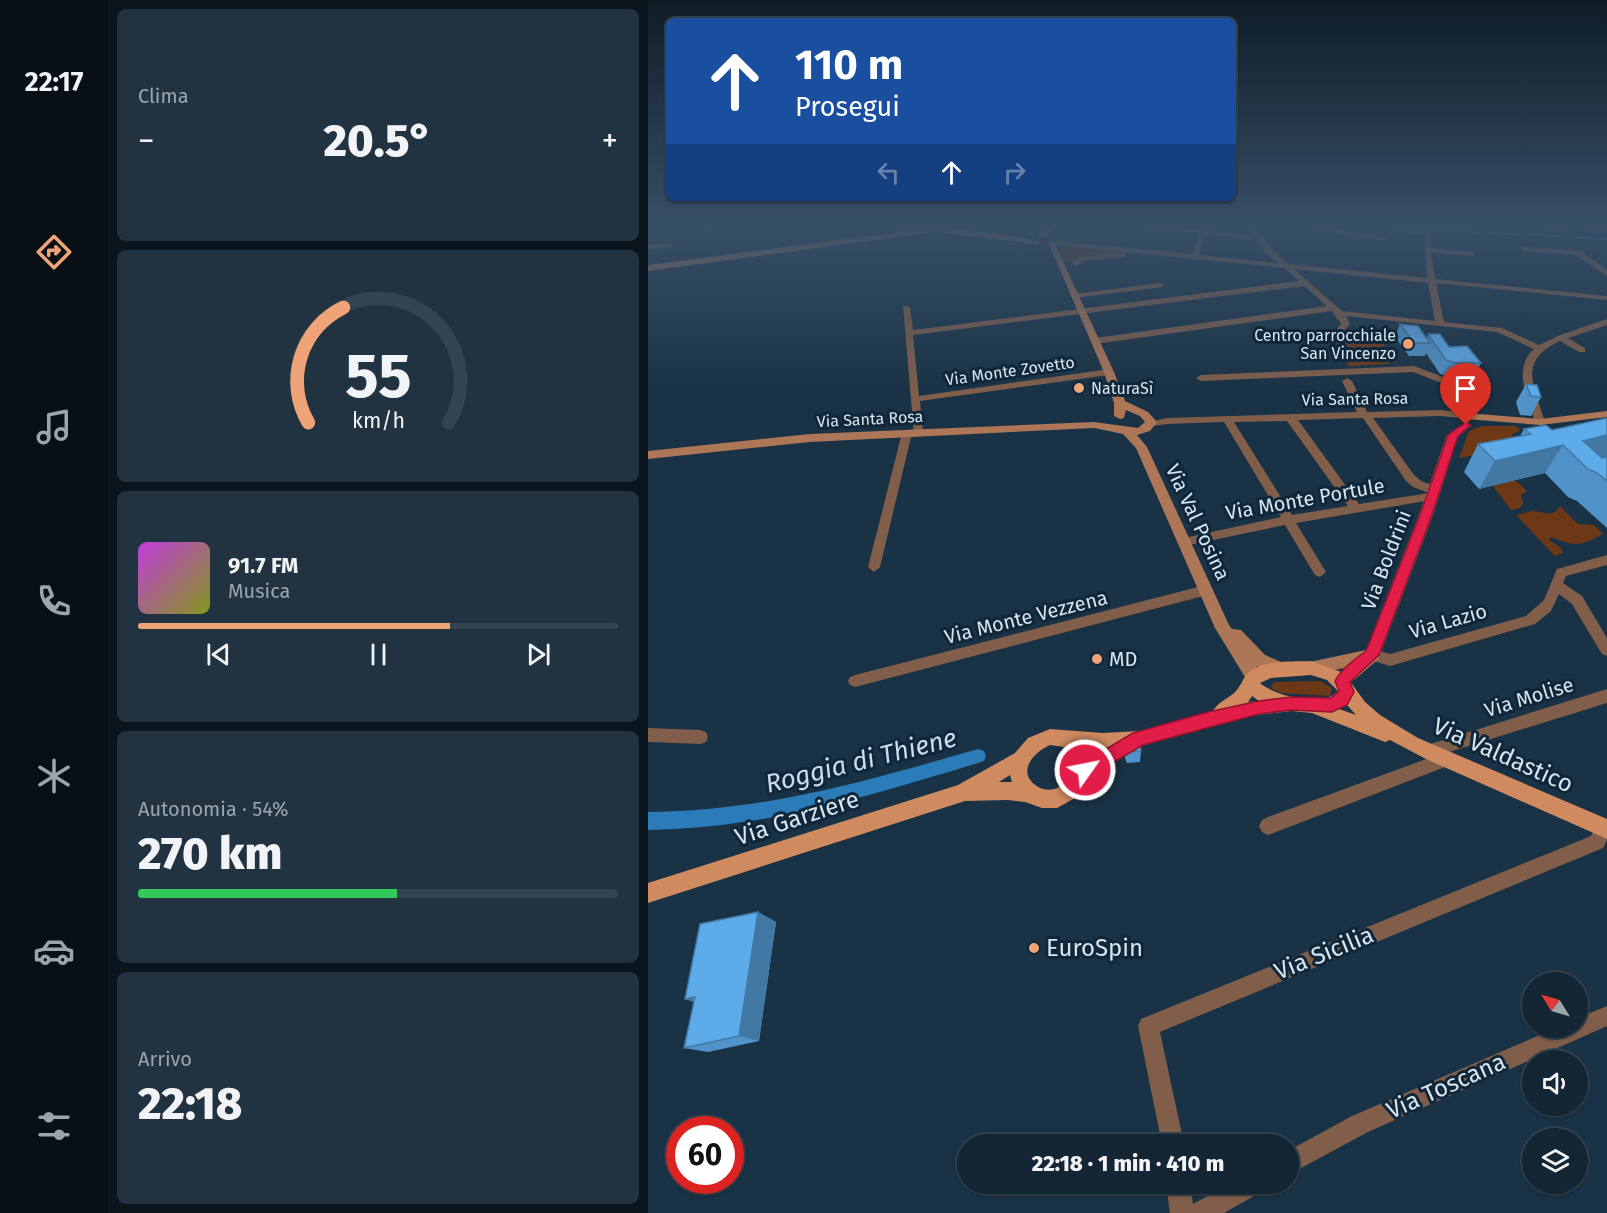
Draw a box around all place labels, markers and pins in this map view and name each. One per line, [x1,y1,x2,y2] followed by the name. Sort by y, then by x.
[1254,326,1396,363] place label: Centro parrocchiale San Vincenzo
[1401,337,1415,351] marker: Centro parrocchiale San Vincenzo
[1440,363,1491,425] pin
[1091,379,1154,398] place label: NaturaSì
[1072,381,1086,395] marker: NaturaSì
[1109,647,1137,671] place label: MD
[1090,652,1104,666] marker: MD
[1046,934,1143,962] place label: EuroSpin
[1027,941,1041,955] marker: EuroSpin

